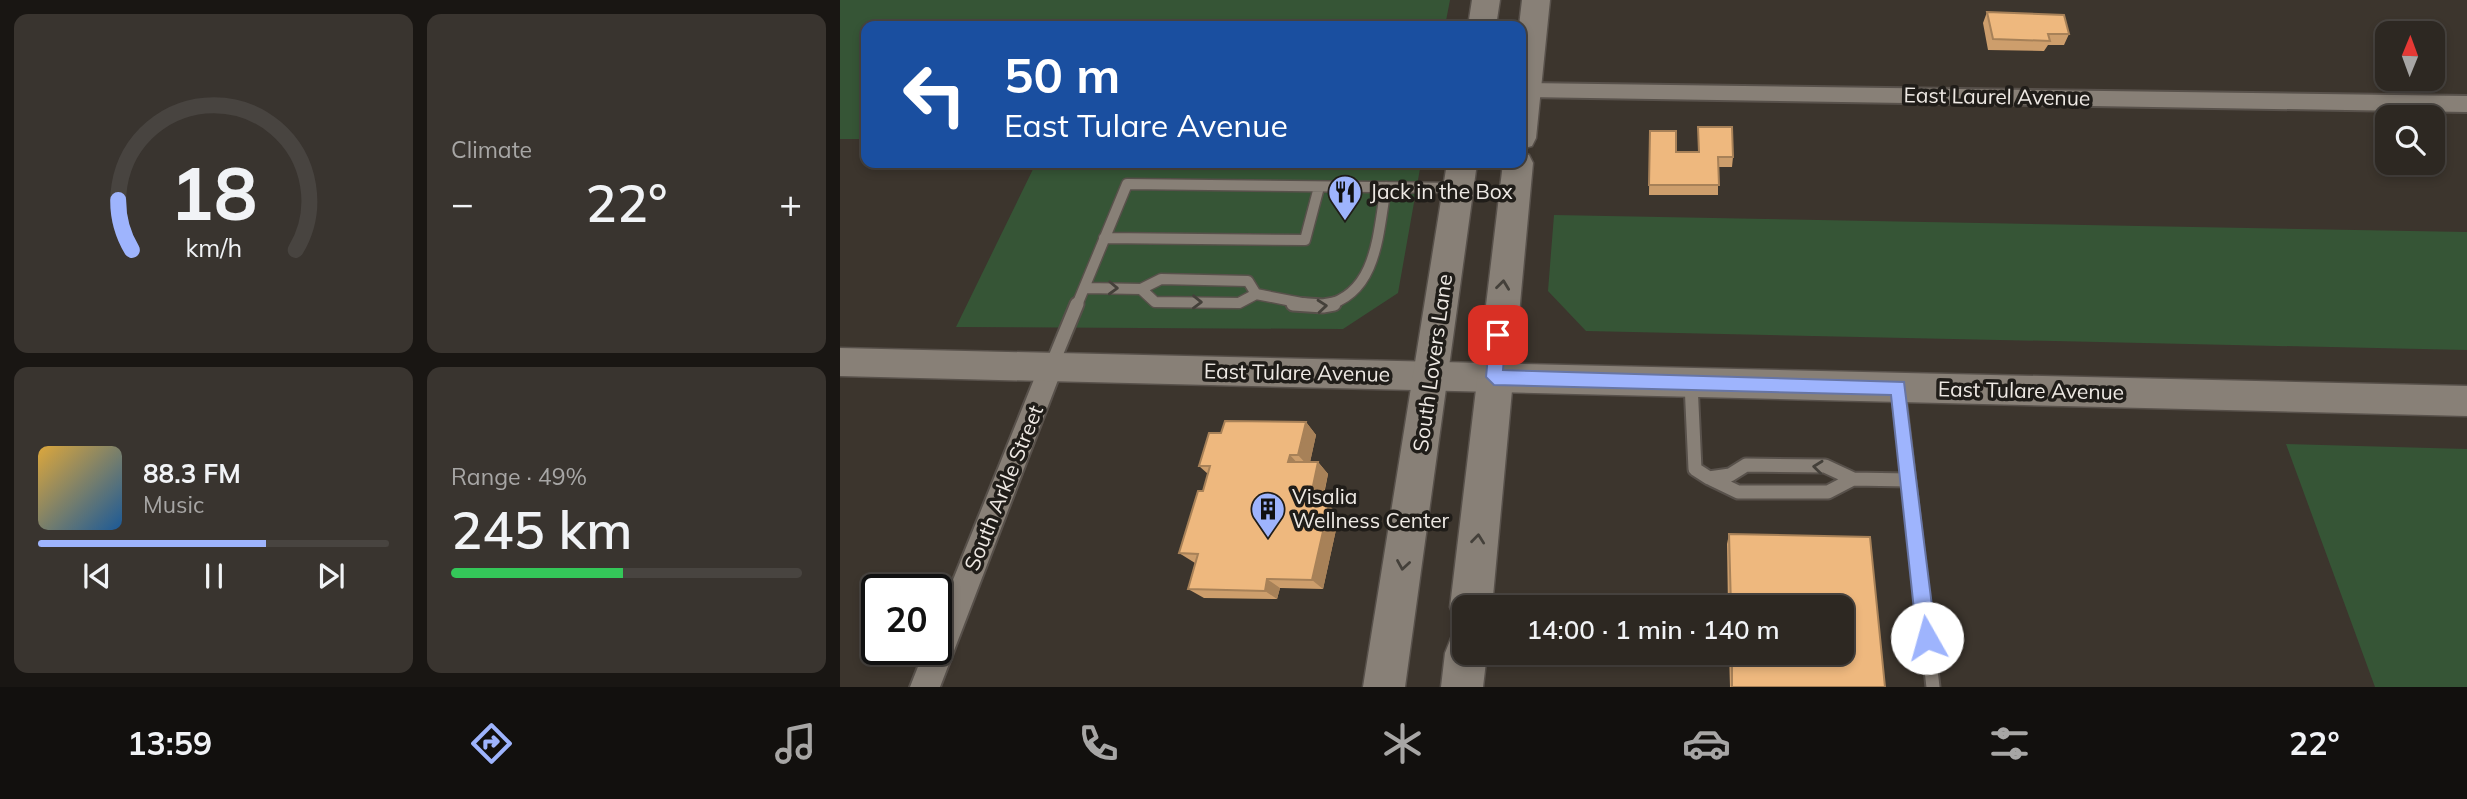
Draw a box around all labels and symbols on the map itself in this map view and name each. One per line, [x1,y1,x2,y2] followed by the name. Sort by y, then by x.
[2375,21,2445,91] north arrow
[1903,81,2091,111] street label: East Laurel Avenue
[1326,173,1364,222] restaurant icon: Jack in the Box
[1370,178,1513,204] place label: Jack in the Box
[1407,272,1457,453] street label: South Lovers Lane
[1495,279,1510,291] one-way arrow
[1107,281,1118,296] one-way arrow
[1192,295,1203,310] one-way arrow
[1317,299,1328,314] one-way arrow
[1468,305,1528,365] pin
[1204,357,1390,387] street label: East Tulare Avenue
[1938,375,2124,405] street label: East Tulare Avenue
[958,401,1048,574] street label: South Arkle Street
[1812,460,1824,475] one-way arrow
[1292,483,1450,533] place label: Visalia Wellness Center
[1249,490,1287,539] building icon: Visalia Wellness Center
[1470,534,1485,545] one-way arrow
[1396,559,1411,571] one-way arrow
[861,574,952,665] speed limit sign: 20
[1890,601,1964,675] position arrow

